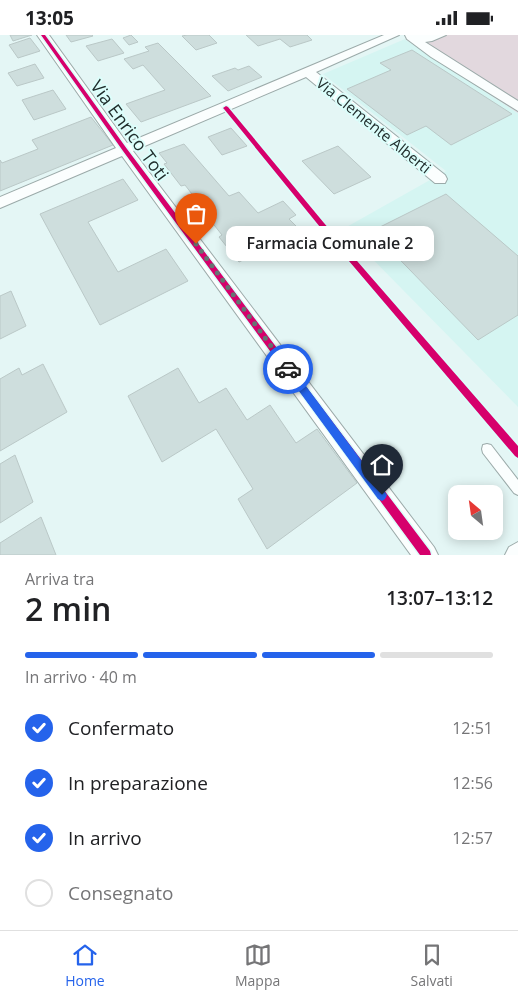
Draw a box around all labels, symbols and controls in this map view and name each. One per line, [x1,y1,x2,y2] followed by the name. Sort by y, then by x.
[25,5,74,31] text: 13:05
[313,73,435,177] street label: Via Clemente Alberti
[85,75,175,185] street label: Via Enrico Toti
[175,193,217,244] pin
[182,200,210,228] icon: bag
[226,227,434,261] callout: Farmacia Comunale 2
[247,232,413,254] text: Farmacia Comunale 2
[263,344,313,394] courier
[274,355,302,383] icon: car
[361,444,403,495] pin
[368,451,396,479] icon: home
[448,485,502,540] north arrow
[448,485,503,540] map controls
[25,568,94,590] text: Arriva tra
[386,585,493,611] text: 13:07–13:12
[25,587,111,630] text: 2 min
[25,666,137,688] text: In arrivo · 40 m
[25,714,53,742] icon: check
[68,715,174,741] text: Confermato
[452,717,493,739] text: 12:51
[25,769,53,797] icon: check
[68,770,208,796] text: In preparazione
[452,772,493,794] text: 12:56
[25,824,53,852] icon: check
[68,825,142,851] text: In arrivo
[452,827,493,849] text: 12:57
[68,880,174,906] text: Consegnato
[65,941,105,990] tab: Home
[235,941,280,990] tab: Mappa
[411,941,453,990] tab: Salvati

